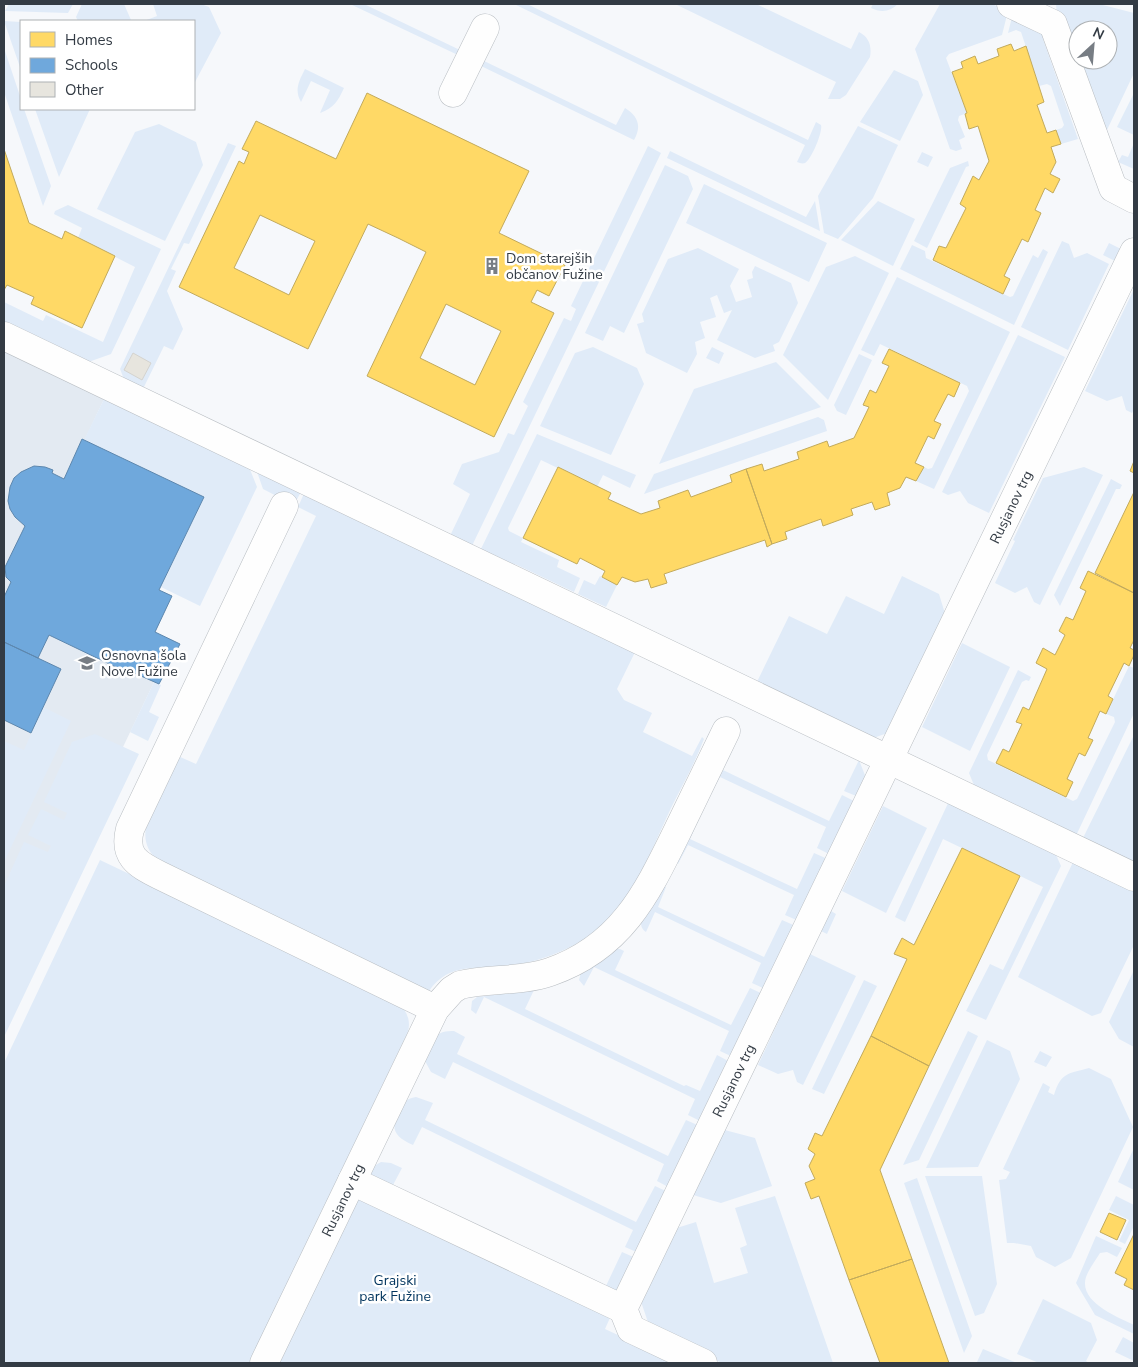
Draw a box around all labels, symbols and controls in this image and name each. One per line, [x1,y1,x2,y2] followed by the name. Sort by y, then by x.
[20,20,195,110] legend
[1068,20,1118,70] north arrow
[1090,23,1107,45] text: N
[65,30,113,50] text: Homes
[65,55,118,75] text: Schools
[65,80,104,100] text: Other
[506,249,603,284] place label: Dom starejših občanov Fužine
[482,256,502,276] building icon: Dom starejših občanov Fužine
[985,467,1037,547] street label: Rusjanov trg
[101,646,186,681] place label: Osnovna šola Nove Fužine
[77,653,97,673] school or university icon: Osnovna šola Nove Fužine
[708,1041,760,1120] street label: Rusjanov trg
[317,1160,369,1240] street label: Rusjanov trg
[359,1271,431,1306] park label: Grajski park Fužine

